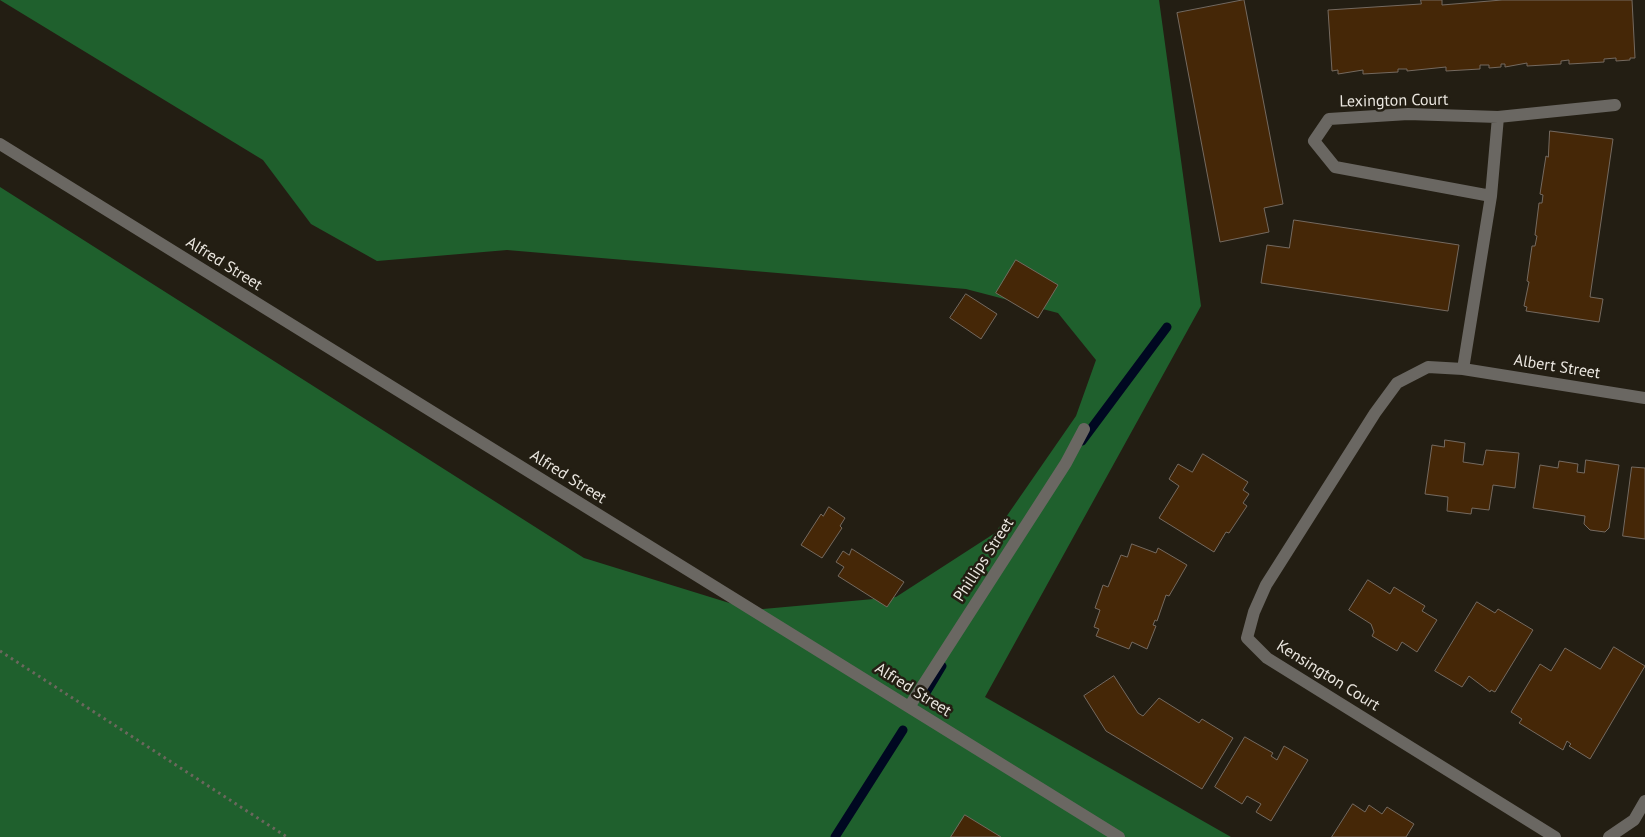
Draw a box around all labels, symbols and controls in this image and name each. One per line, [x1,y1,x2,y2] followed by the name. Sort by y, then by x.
[1339,90,1449,112] street label: Lexington Court
[182,233,266,295] street label: Alfred Street
[1512,351,1602,383] street label: Albert Street
[526,446,610,508] street label: Alfred Street
[950,514,1018,606] street label: Phillips Street
[1273,637,1383,715] street label: Kensington Court
[871,659,955,721] street label: Alfred Street

